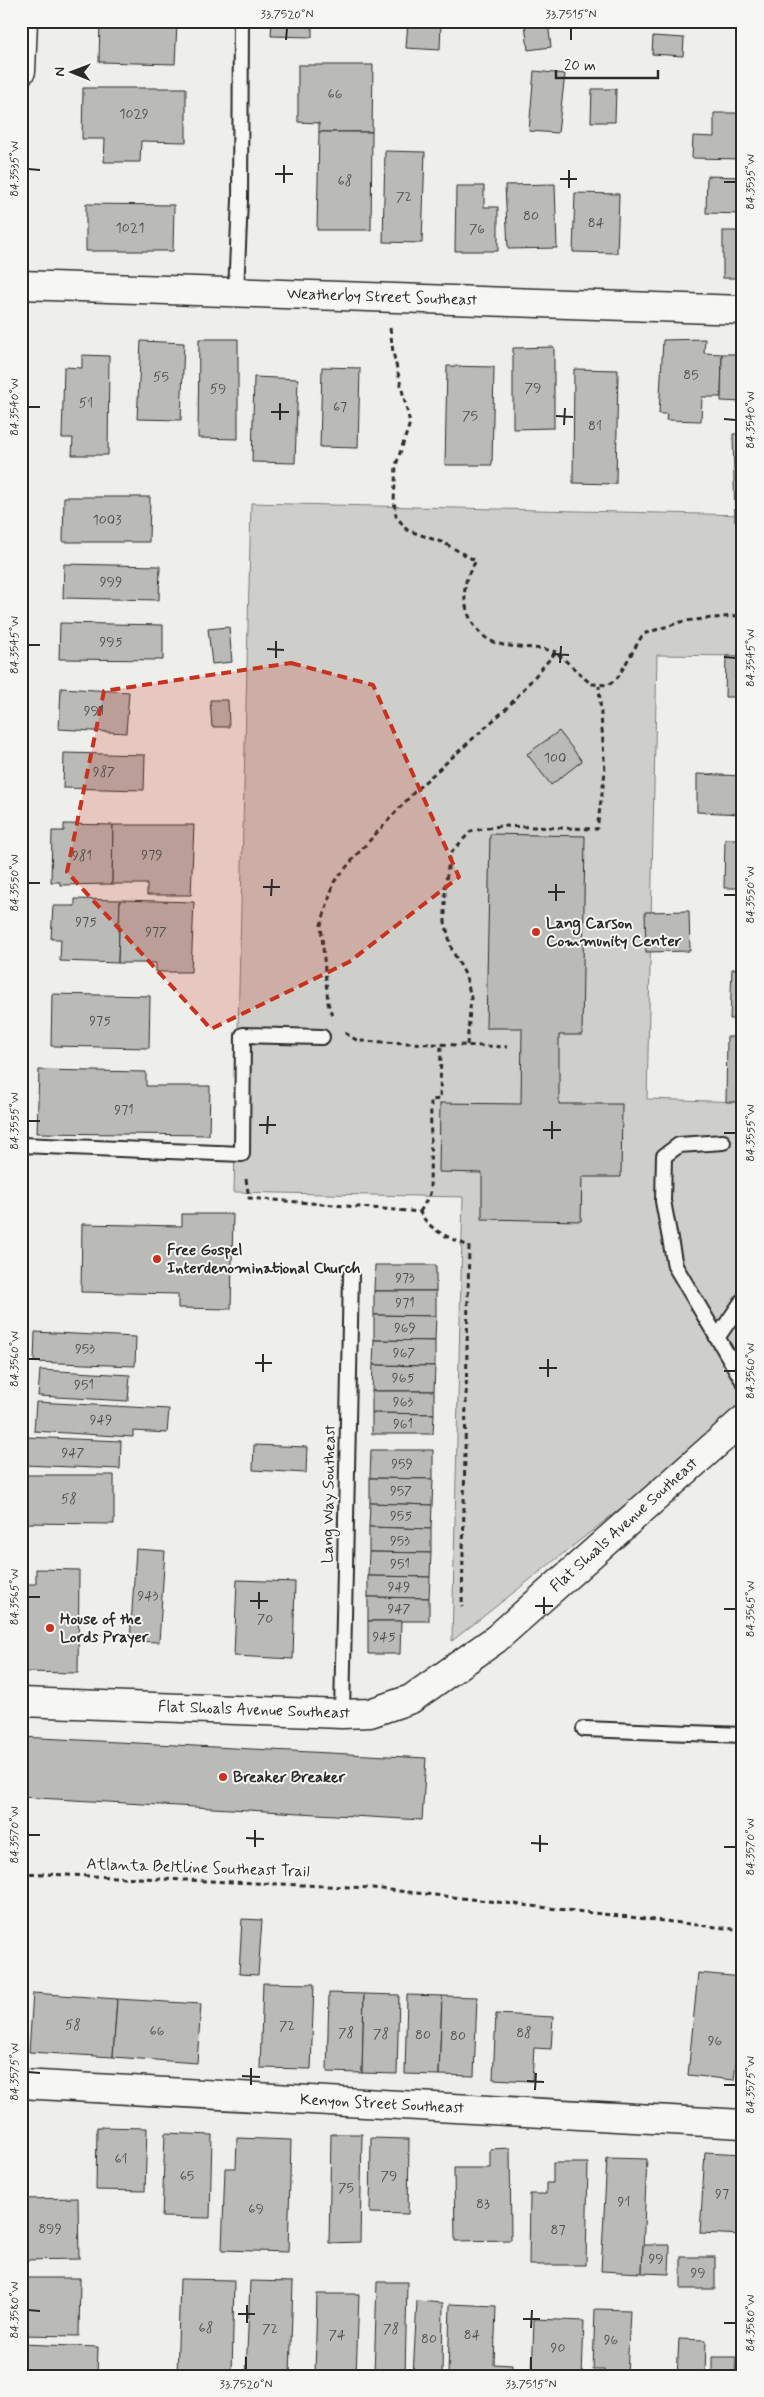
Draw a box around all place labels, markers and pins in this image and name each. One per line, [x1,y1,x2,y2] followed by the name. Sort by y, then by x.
[546,913,682,952] place label: Lang Carson Community Center
[530,926,542,938] marker: Lang Carson Community Center
[167,1240,361,1279] place label: Free Gospel Interdenominational Church
[151,1253,163,1265] marker: Free Gospel Interdenominational Church
[60,1609,149,1648] place label: House of the Lords Prayer
[44,1622,56,1634] marker: House of the Lords Prayer
[233,1767,346,1788] place label: Breaker Breaker
[217,1771,229,1783] marker: Breaker Breaker

